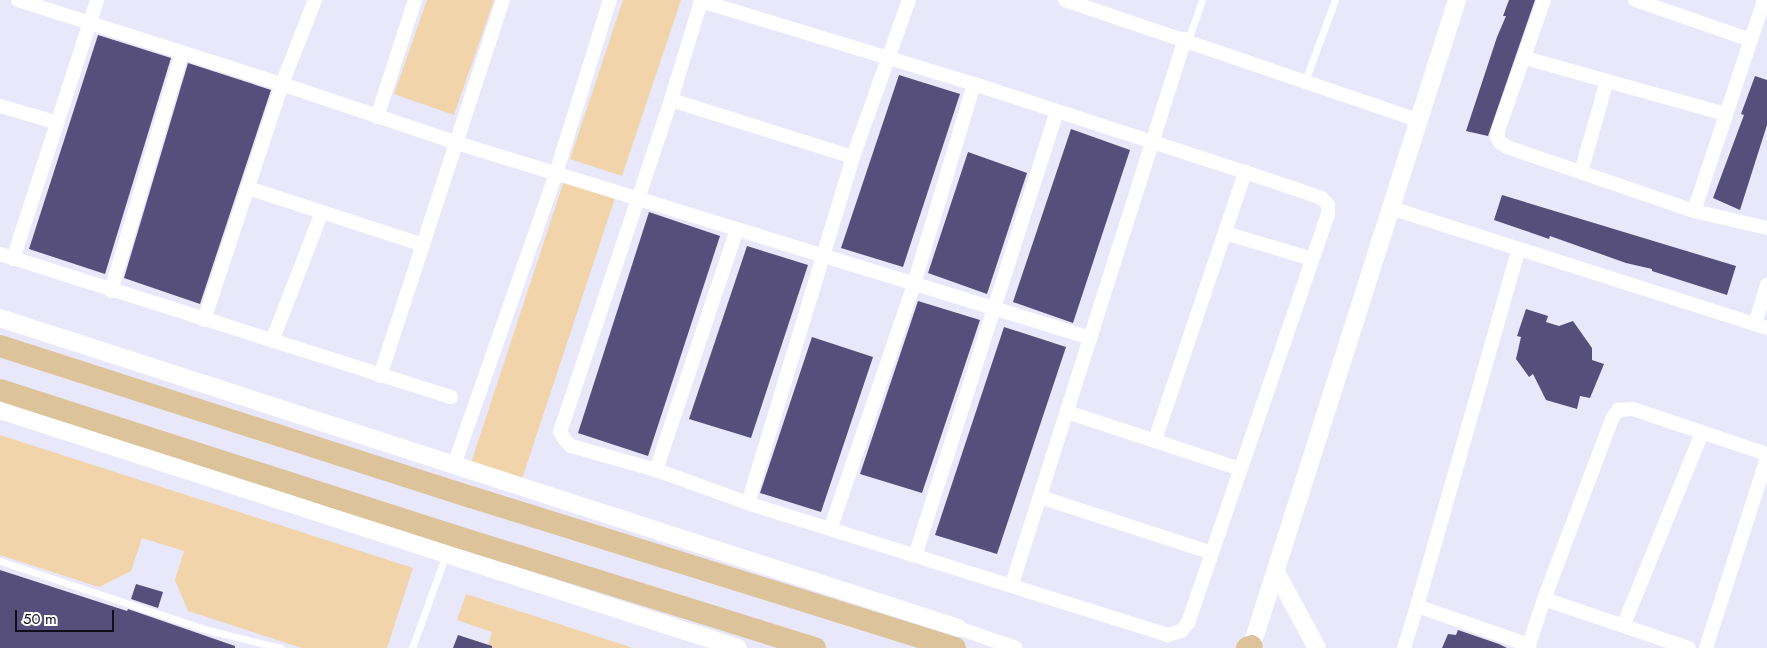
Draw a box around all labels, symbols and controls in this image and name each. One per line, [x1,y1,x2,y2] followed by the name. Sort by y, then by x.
[18,600,116,632] scale bar
[23,608,57,630] text: 50 m

